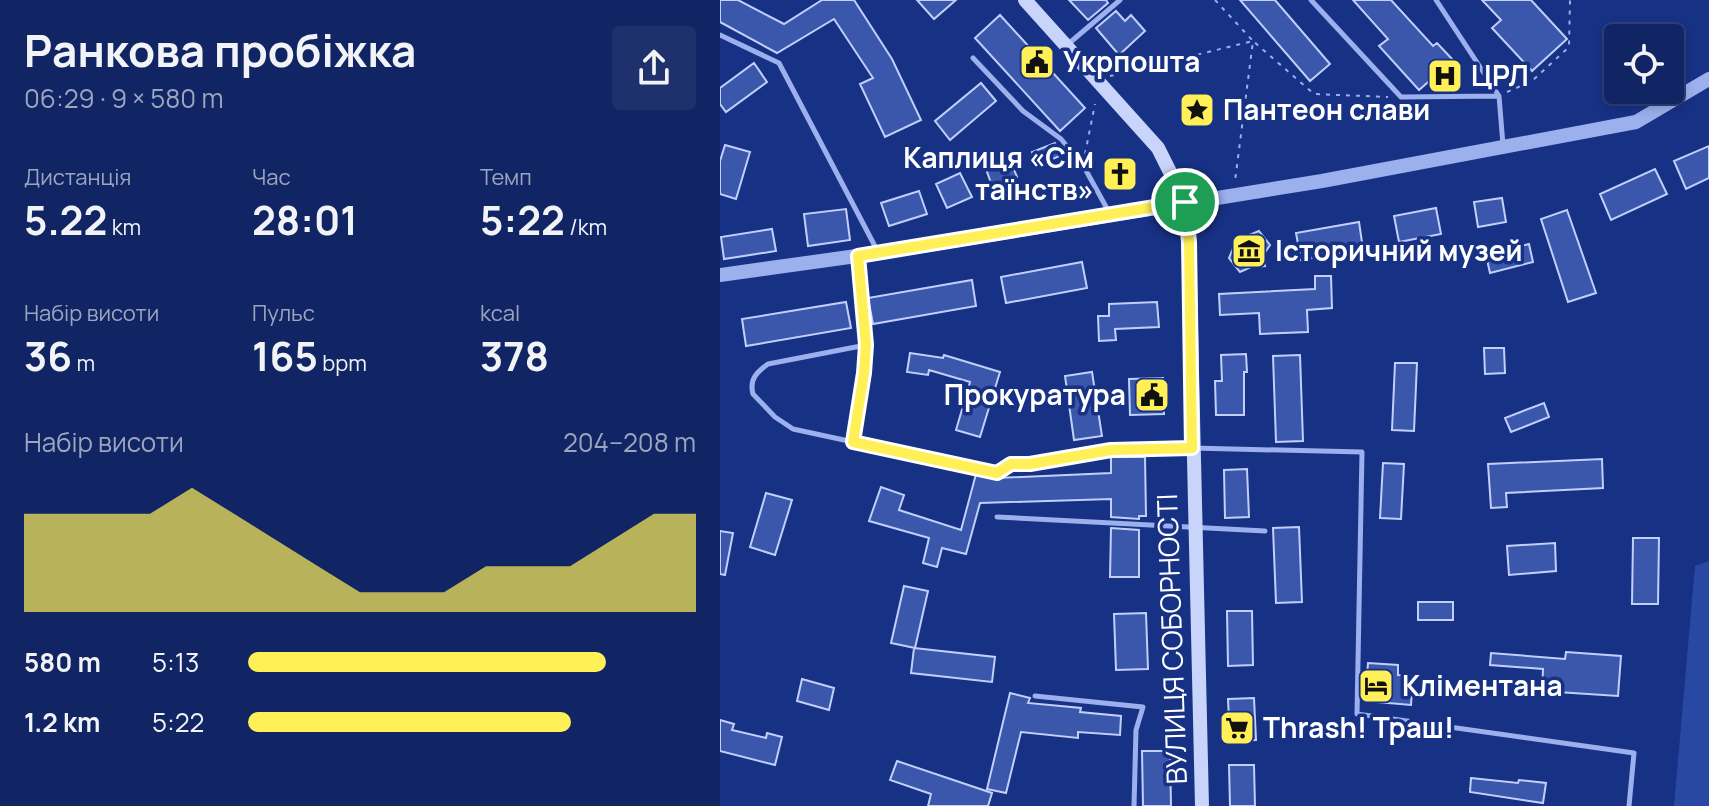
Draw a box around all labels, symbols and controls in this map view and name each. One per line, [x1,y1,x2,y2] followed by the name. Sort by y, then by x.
[24,20,416,80] text: Ранкова пробіжка
[1604,24,1684,104] map controls
[1604,24,1684,104] button: locate
[612,26,696,110] button: share
[1063,42,1200,80] place label: Укрпошта
[1018,43,1056,81] public building icon: Укрпошта
[1471,56,1529,94] place label: ЦРЛ
[1426,57,1464,95] hospital icon: ЦРЛ
[24,80,223,116] text: 06:29 · 9 × 580 m
[1223,90,1430,128] place label: Пантеон слави
[1178,91,1216,129] place icon: Пантеон слави
[903,138,1094,208] place label: Каплиця «Сім таїнств»
[1101,155,1139,193] church icon: Каплиця «Сім таїнств»
[24,162,131,192] text: Дистанція
[252,162,291,192] text: Час
[480,162,532,192] text: Темп
[1151,168,1219,236] pin
[1163,180,1207,224] icon: arrive
[24,192,107,247] text: 5.22
[252,192,358,247] text: 28:01
[480,192,565,247] text: 5:22
[107,212,141,242] text: km
[565,212,607,242] text: /km
[1275,231,1523,269] place label: Історичний музей
[1230,232,1268,270] museum icon: Історичний музей
[24,298,159,328] text: Набір висоти
[252,298,315,328] text: Пульс
[480,298,520,328] text: kcal
[24,328,72,383] text: 36
[252,328,318,383] text: 165
[480,328,549,383] text: 378
[72,348,95,378] text: m
[318,348,367,378] text: bpm
[944,375,1126,413] place label: Прокуратура
[1133,376,1171,414] public building icon: Прокуратура
[24,424,184,460] text: Набір висоти
[563,424,696,460] text: 204–208 m
[1147,493,1195,785] street label: ВУЛИЦЯ СОБОРНОСТІ
[24,644,101,680] text: 580 m
[152,644,199,680] text: 5:13
[1402,666,1563,704] place label: Кліментана
[1357,667,1395,705] hotel icon: Кліментана
[24,704,100,740] text: 1.2 km
[152,704,204,740] text: 5:22
[1263,708,1454,746] place label: Thrash! Траш!
[1218,709,1256,747] supermarket icon: Thrash! Траш!

